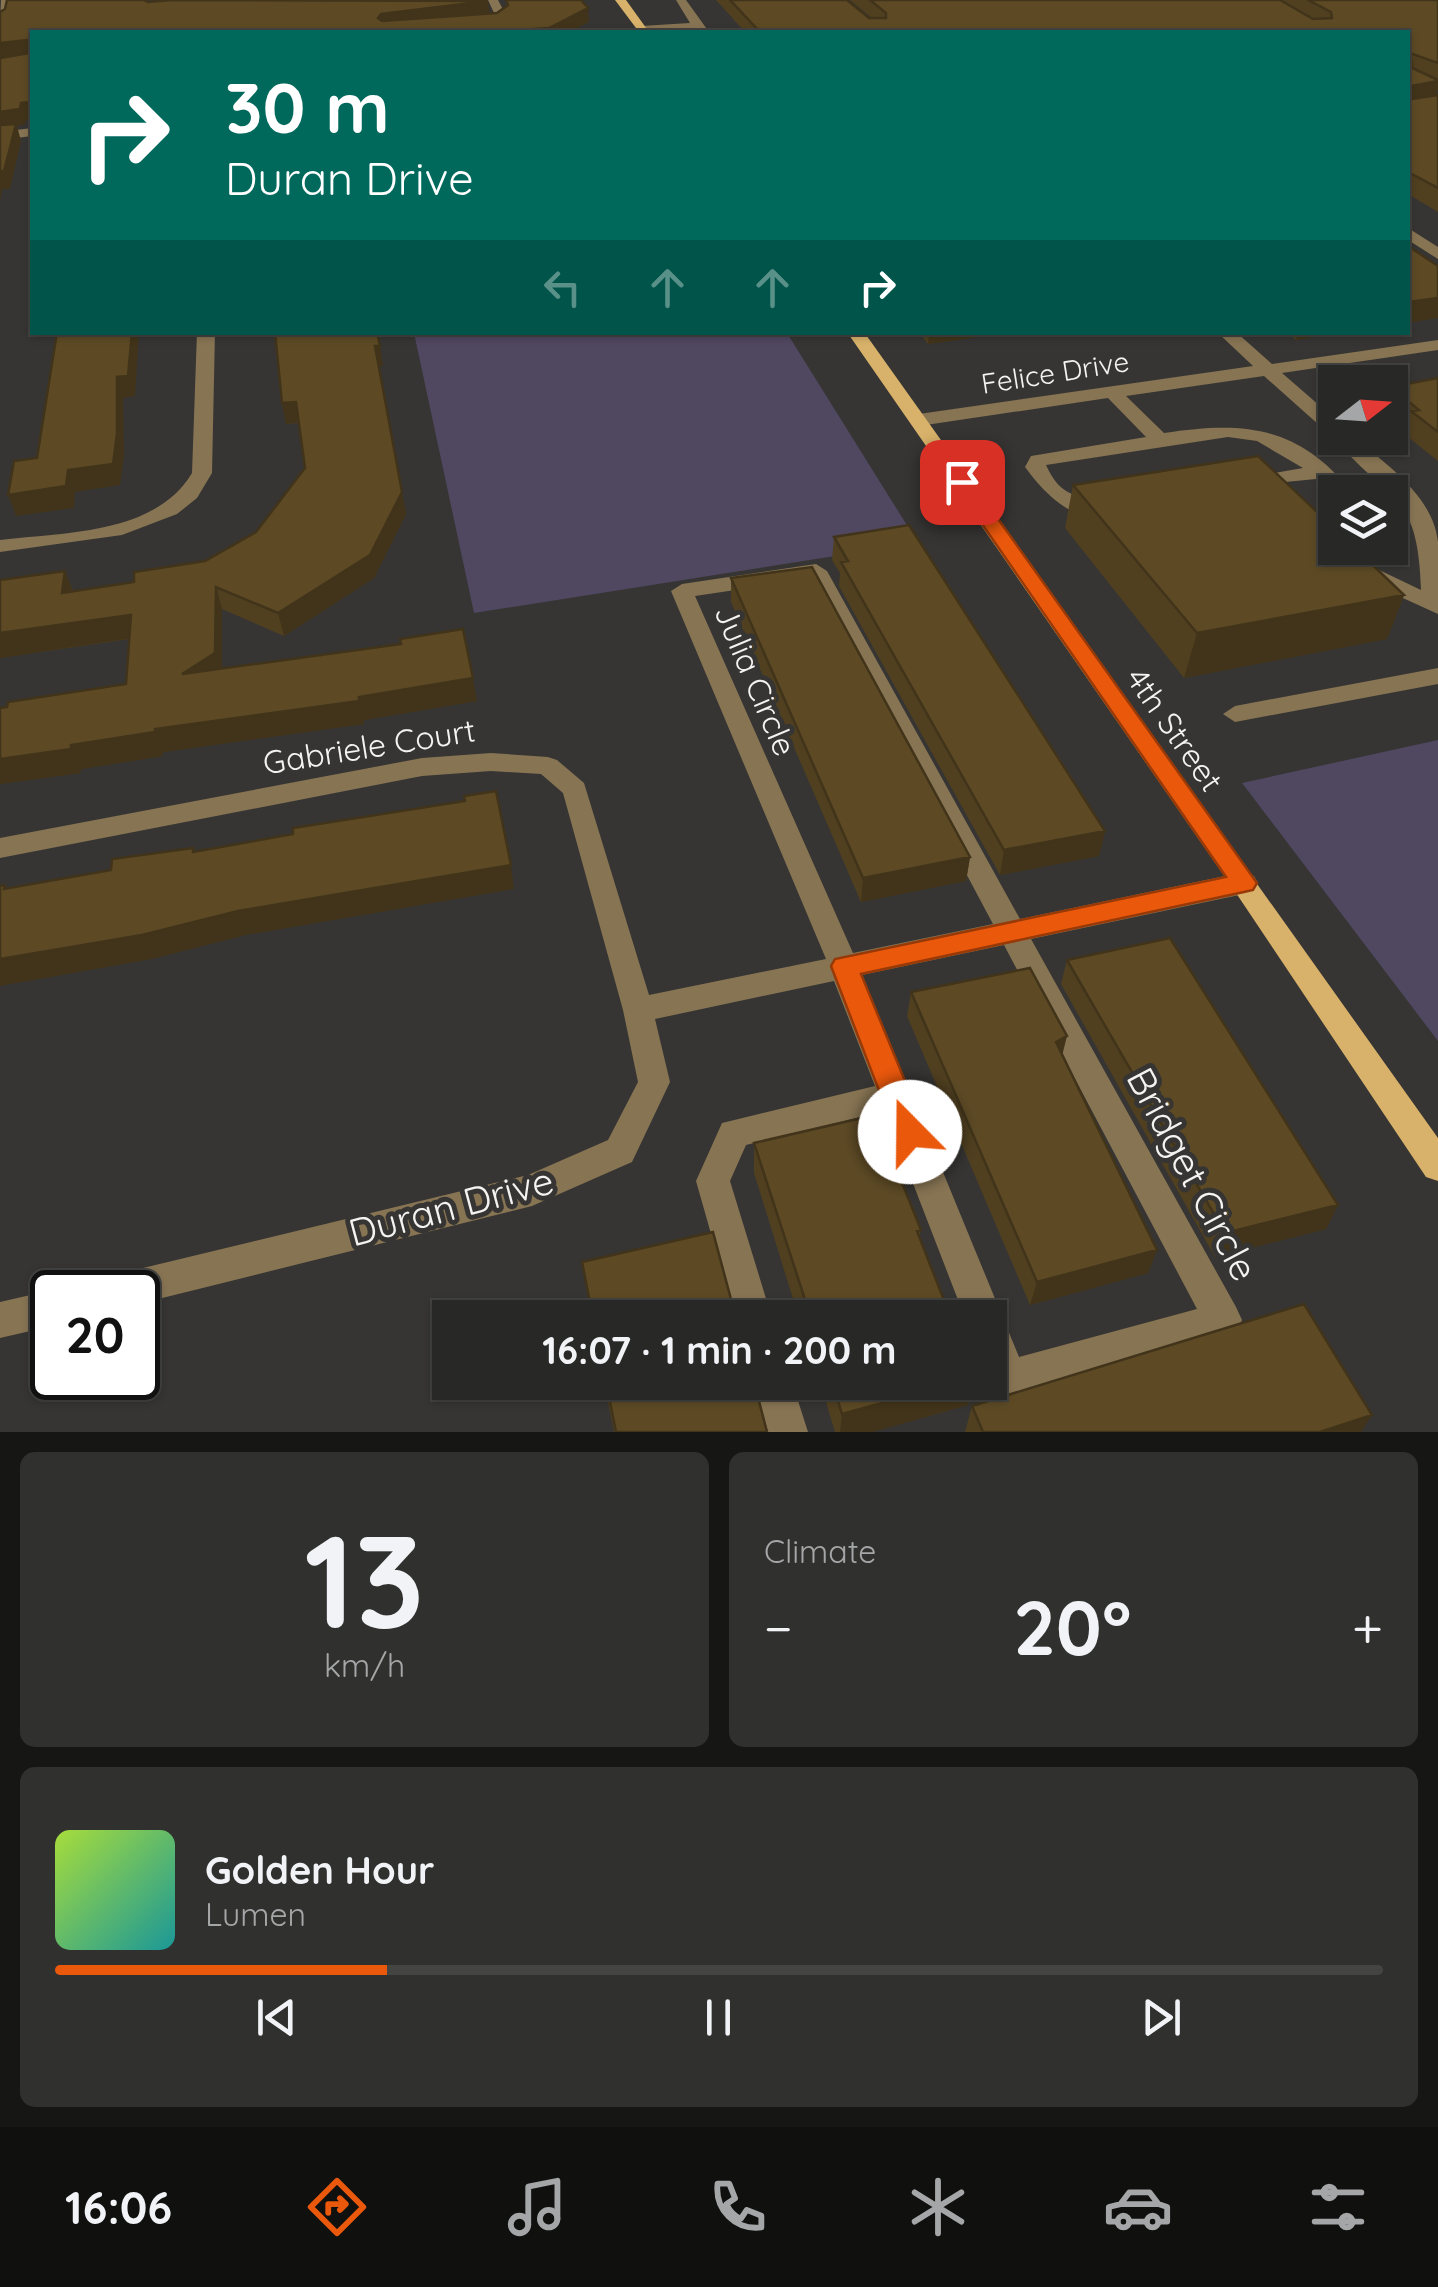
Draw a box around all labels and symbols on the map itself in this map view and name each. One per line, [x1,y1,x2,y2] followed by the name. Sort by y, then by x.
[979,343,1131,401] street label: Felice Drive
[1318,365,1408,455] north arrow
[920,440,1005,525] pin
[706,599,806,761] street label: Julia Circle
[1118,659,1232,799] street label: 4th Street
[260,709,478,783] street label: Gabriele Court
[1117,1059,1269,1289] street label: Bridget Circle
[858,1080,962,1184] position arrow
[343,1156,559,1256] street label: Duran Drive
[30,1270,160,1400] speed limit sign: 20

